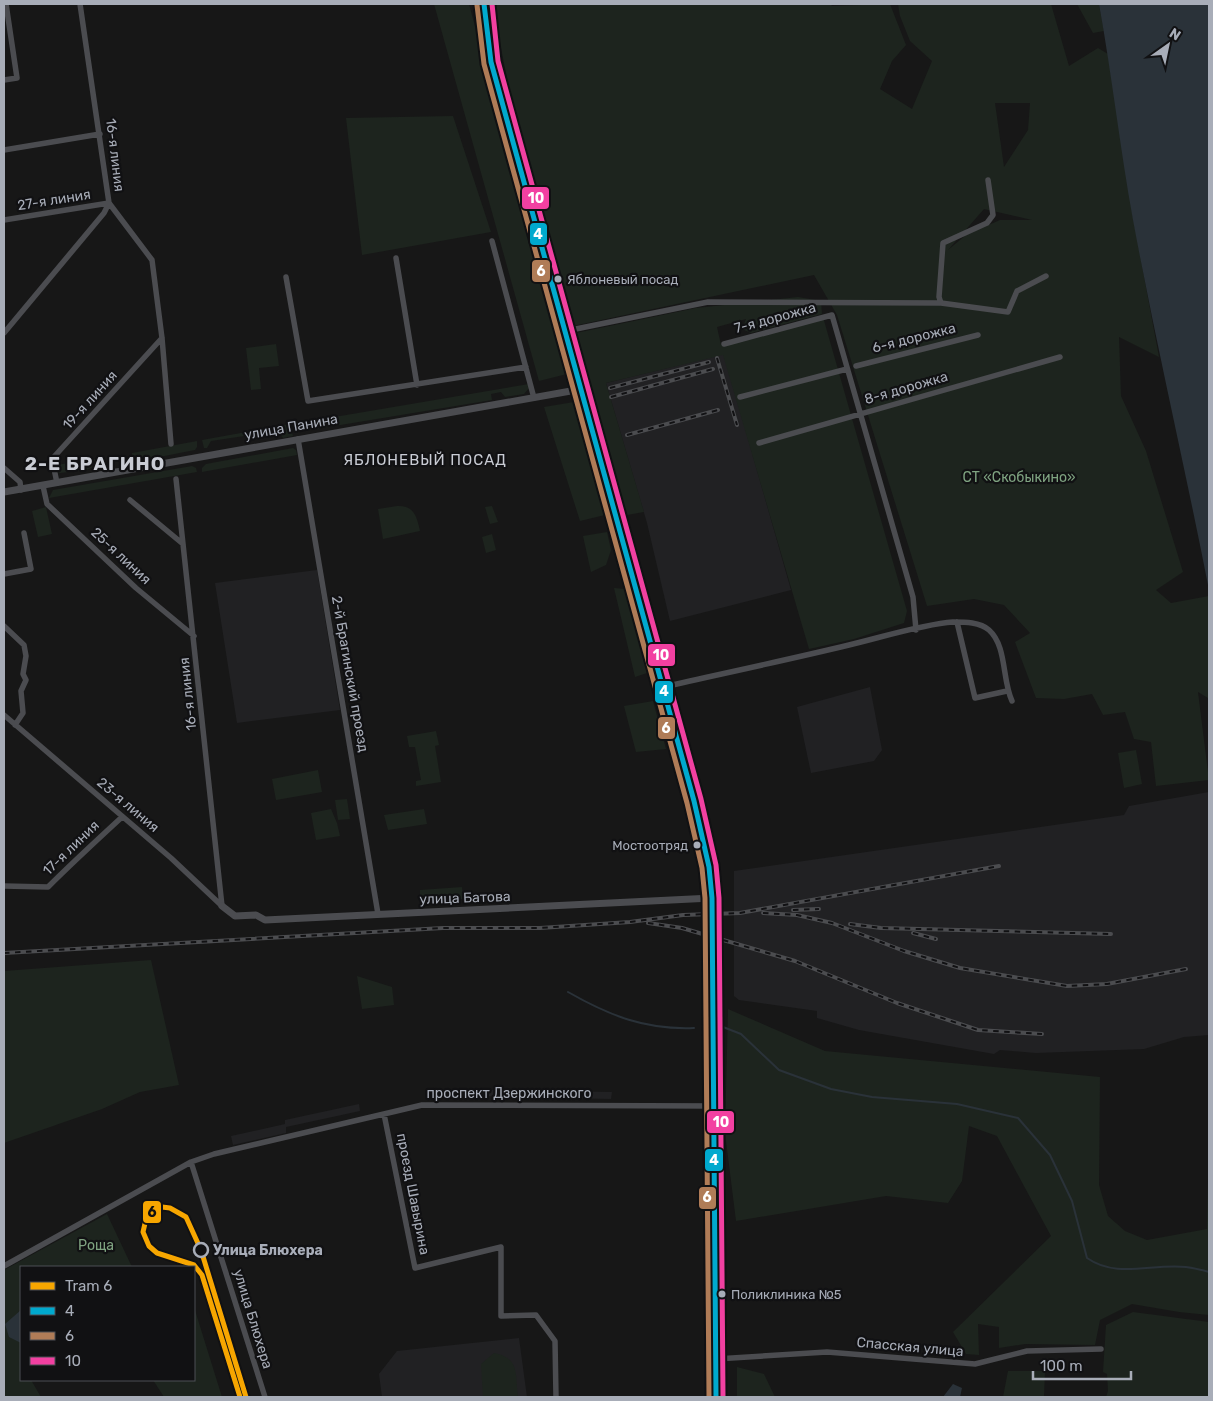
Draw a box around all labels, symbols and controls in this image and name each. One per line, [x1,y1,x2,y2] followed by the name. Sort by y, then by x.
[1143,20,1193,70] north arrow
[1166,25,1184,44] text: N
[102,117,128,193] street label: 16-я линия
[16,186,92,214] street label: 27-я линия
[521,186,550,210] line badge: 10
[528,190,544,207] text: 10
[529,222,548,246] line badge: 4
[533,226,543,243] text: 4
[531,259,551,283] line badge: 6
[536,263,546,280] text: 6
[567,272,678,287] place label: Яблоневый посад
[553,274,563,284] marker: Яблоневый посад
[732,299,818,337] street label: 7-я дорожка
[870,319,958,357] street label: 6-я дорожка
[59,367,121,433] street label: 19-я линия
[862,368,950,408] street label: 8-я дорожка
[243,410,339,444] street label: улица Панина
[343,451,507,469] district label: ЯБЛОНЕВЫЙ ПОСАД
[25,452,165,475] district label: 2-Е БРАГИНО
[962,469,1076,486] park label: СТ «Скобыкино»
[88,524,154,588] street label: 25-я линия
[328,594,372,754] street label: 2-й Брагинский проезд
[647,643,676,667] line badge: 10
[653,647,669,664] text: 10
[176,657,200,731] street label: 16-я линия
[654,680,674,704] line badge: 4
[659,683,669,700] text: 4
[657,716,676,740] line badge: 6
[661,720,671,737] text: 6
[94,774,162,836] street label: 23-я линия
[39,817,103,879] street label: 17-я линия
[612,838,688,853] place label: Мостоотряд
[692,840,702,850] marker: Мостоотряд
[419,888,511,908] street label: улица Батова
[427,1085,591,1102] street label: проспект Дзержинского
[706,1110,735,1134] line badge: 10
[713,1114,729,1131] text: 10
[393,1132,433,1256] street label: проезд Шавырина
[704,1148,724,1172] line badge: 4
[709,1152,719,1169] text: 4
[698,1186,717,1210] line badge: 6
[702,1189,712,1206] text: 6
[142,1200,162,1224] line badge: 6
[147,1204,157,1221] text: 6
[78,1237,114,1254] park label: Роща
[193,1242,209,1258] marker: Улица Блюхера
[213,1242,323,1259] place label: Улица Блюхера
[20,1266,195,1381] legend
[230,1267,276,1371] street label: улица Блюхера
[65,1277,112,1295] text: Tram 6
[731,1287,842,1302] place label: Поликлиника №5
[717,1289,727,1299] marker: Поликлиника №5
[65,1302,74,1320] text: 4
[65,1327,74,1345] text: 6
[856,1334,964,1360] street label: Спасская улица
[1033,1348,1130,1380] scale bar
[65,1352,81,1370] text: 10
[1040,1357,1082,1375] text: 100 m

